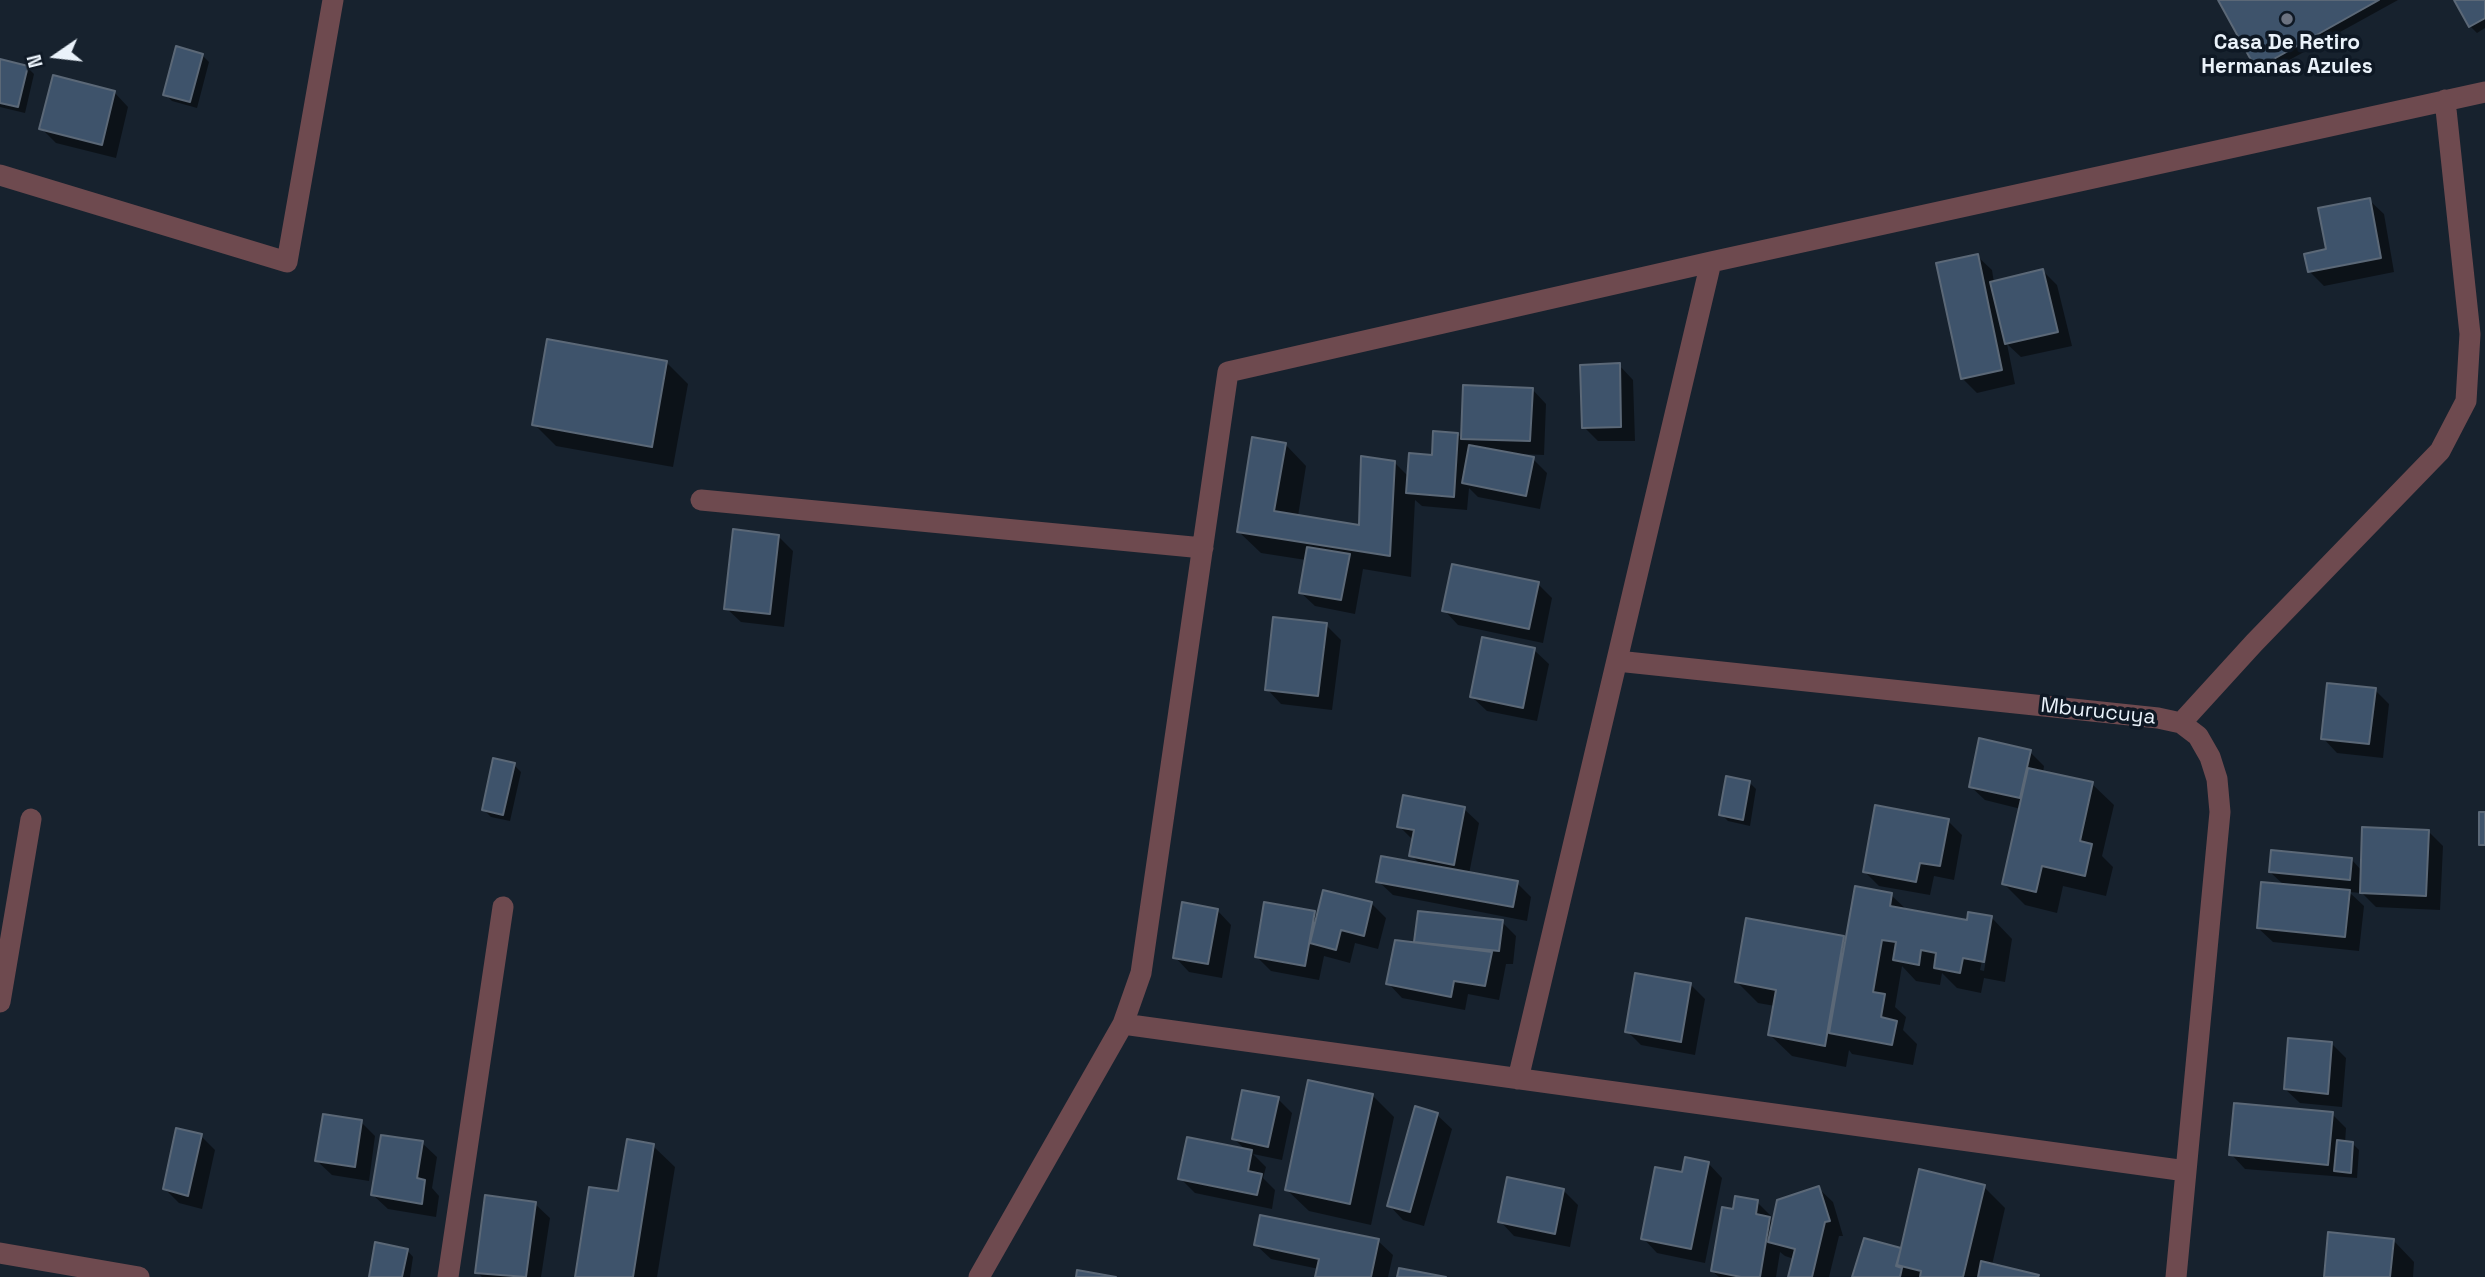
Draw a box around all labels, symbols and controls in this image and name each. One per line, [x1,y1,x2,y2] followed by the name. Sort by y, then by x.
[2279,11,2295,27] marker: Casa De Retiro Hermanas Azules
[21,21,91,91] north arrow
[2201,30,2373,80] place label: Casa De Retiro Hermanas Azules
[21,52,49,70] text: N
[2039,693,2157,731] street label: Mburucuya

